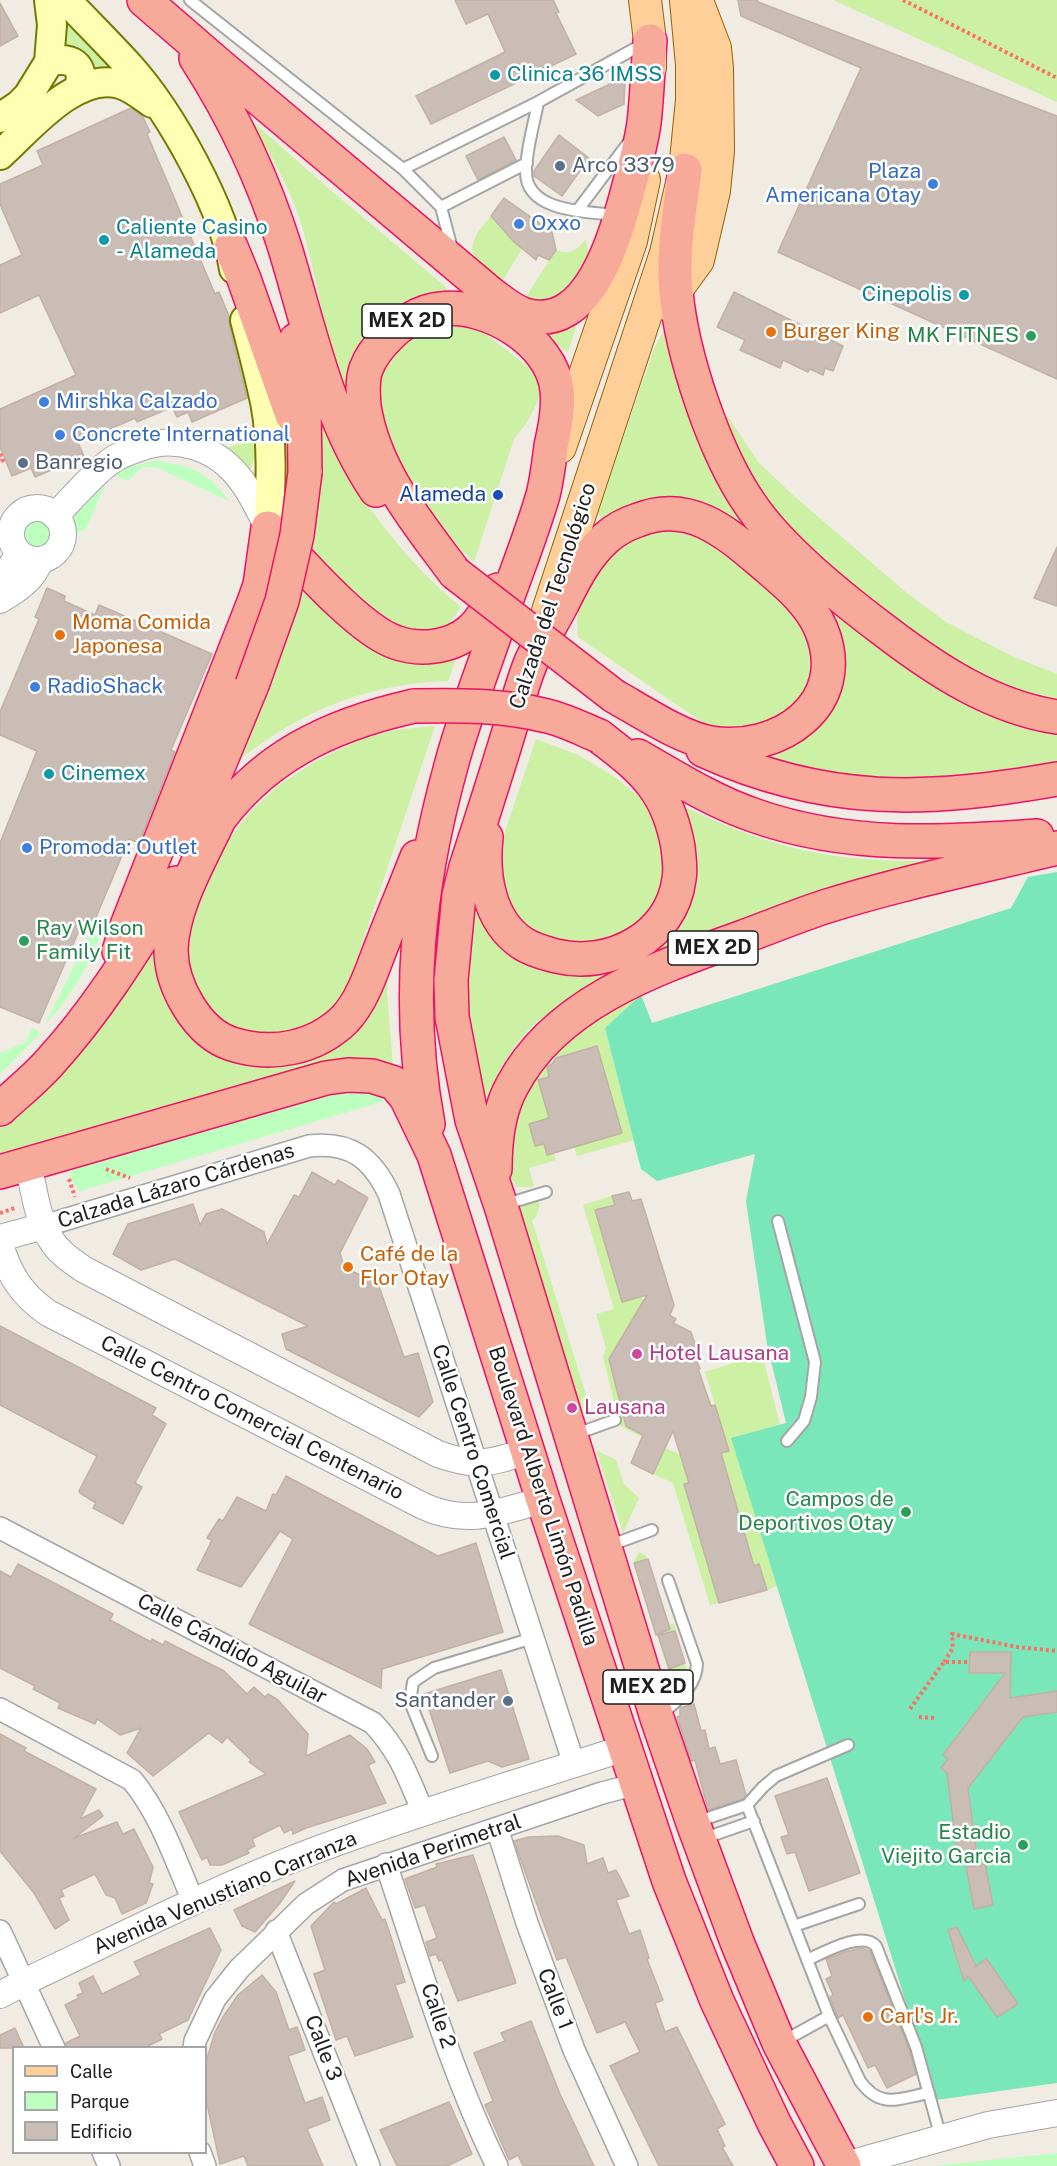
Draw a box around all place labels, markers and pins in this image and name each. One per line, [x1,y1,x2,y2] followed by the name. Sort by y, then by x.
[507,62,662,88] place label: Clinica 36 IMSS
[488,68,502,82] marker: Clinica 36 IMSS
[572,153,675,179] place label: Arco 3379
[553,159,567,173] marker: Arco 3379
[765,159,921,209] place label: Plaza Americana Otay
[926,177,940,191] marker: Plaza Americana Otay
[531,211,581,237] place label: Oxxo
[116,215,268,265] place label: Caliente Casino - Alameda
[512,217,526,231] marker: Oxxo
[97,233,111,247] marker: Caliente Casino - Alameda
[862,282,952,308] place label: Cinepolis
[957,288,971,302] marker: Cinepolis
[783,319,900,345] place label: Burger King
[907,323,1019,349] place label: MK FITNES
[764,325,778,339] marker: Burger King
[1024,329,1038,343] marker: MK FITNES
[56,389,218,415] place label: Mirshka Calzado
[37,395,51,409] marker: Mirshka Calzado
[72,422,290,448] place label: Concrete International
[53,428,67,442] marker: Concrete International
[35,450,123,476] place label: Banregio
[16,456,30,470] marker: Banregio
[399,482,486,508] place label: Alameda
[491,488,505,502] marker: Alameda
[72,610,211,660] place label: Moma Comida Japonesa
[53,628,67,642] marker: Moma Comida Japonesa
[47,674,163,700] place label: RadioShack
[28,680,42,694] marker: RadioShack
[61,761,146,787] place label: Cinemex
[42,767,56,781] marker: Cinemex
[39,835,197,861] place label: Promoda: Outlet
[20,841,34,855] marker: Promoda: Outlet
[36,916,144,966] place label: Ray Wilson Family Fit
[17,934,31,948] marker: Ray Wilson Family Fit
[360,1242,458,1292] place label: Café de la Flor Otay
[341,1260,355,1274] marker: Café de la Flor Otay
[649,1341,789,1367] place label: Hotel Lausana
[630,1347,644,1361] marker: Hotel Lausana
[584,1395,666,1421] place label: Lausana
[565,1401,579,1415] marker: Lausana
[738,1487,894,1537] place label: Campos de Deportivos Otay
[899,1505,913,1519] marker: Campos de Deportivos Otay
[394,1688,496,1714] place label: Santander
[501,1694,515,1708] marker: Santander
[881,1820,1011,1870] place label: Estadio Viejito Garcia
[1016,1838,1030,1852] marker: Estadio Viejito Garcia
[880,2004,959,2030] place label: Carl's Jr.
[861,2010,875,2024] marker: Carl's Jr.

